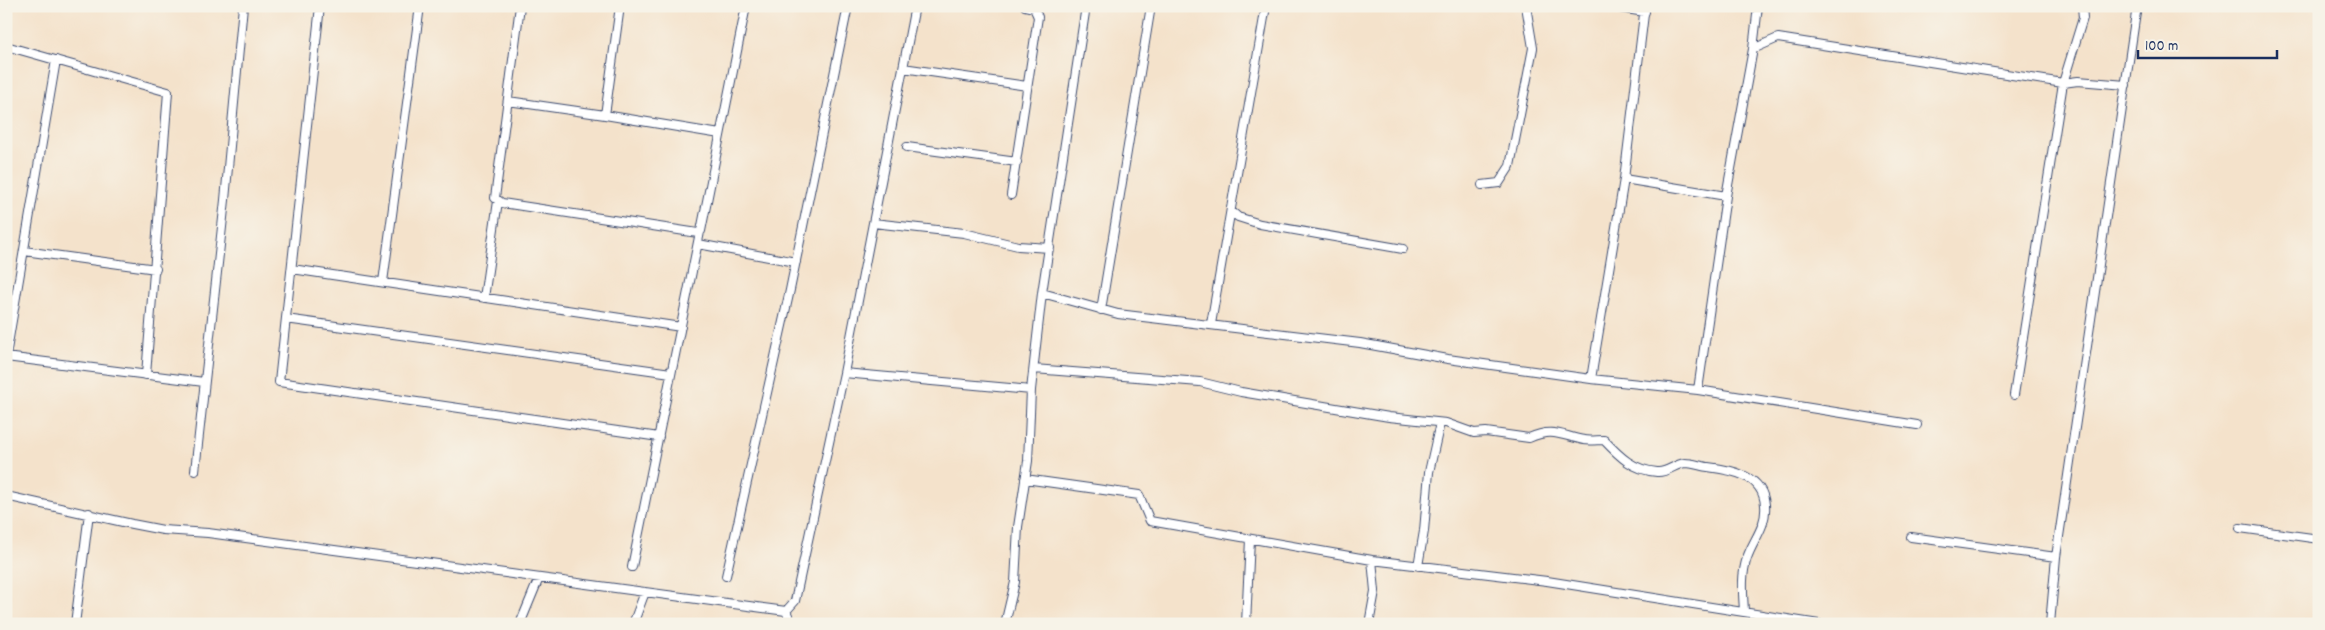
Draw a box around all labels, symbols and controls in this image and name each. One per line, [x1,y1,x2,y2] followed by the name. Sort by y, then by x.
[2138,28,2276,60] scale bar
[2145,36,2178,58] text: 100 m

